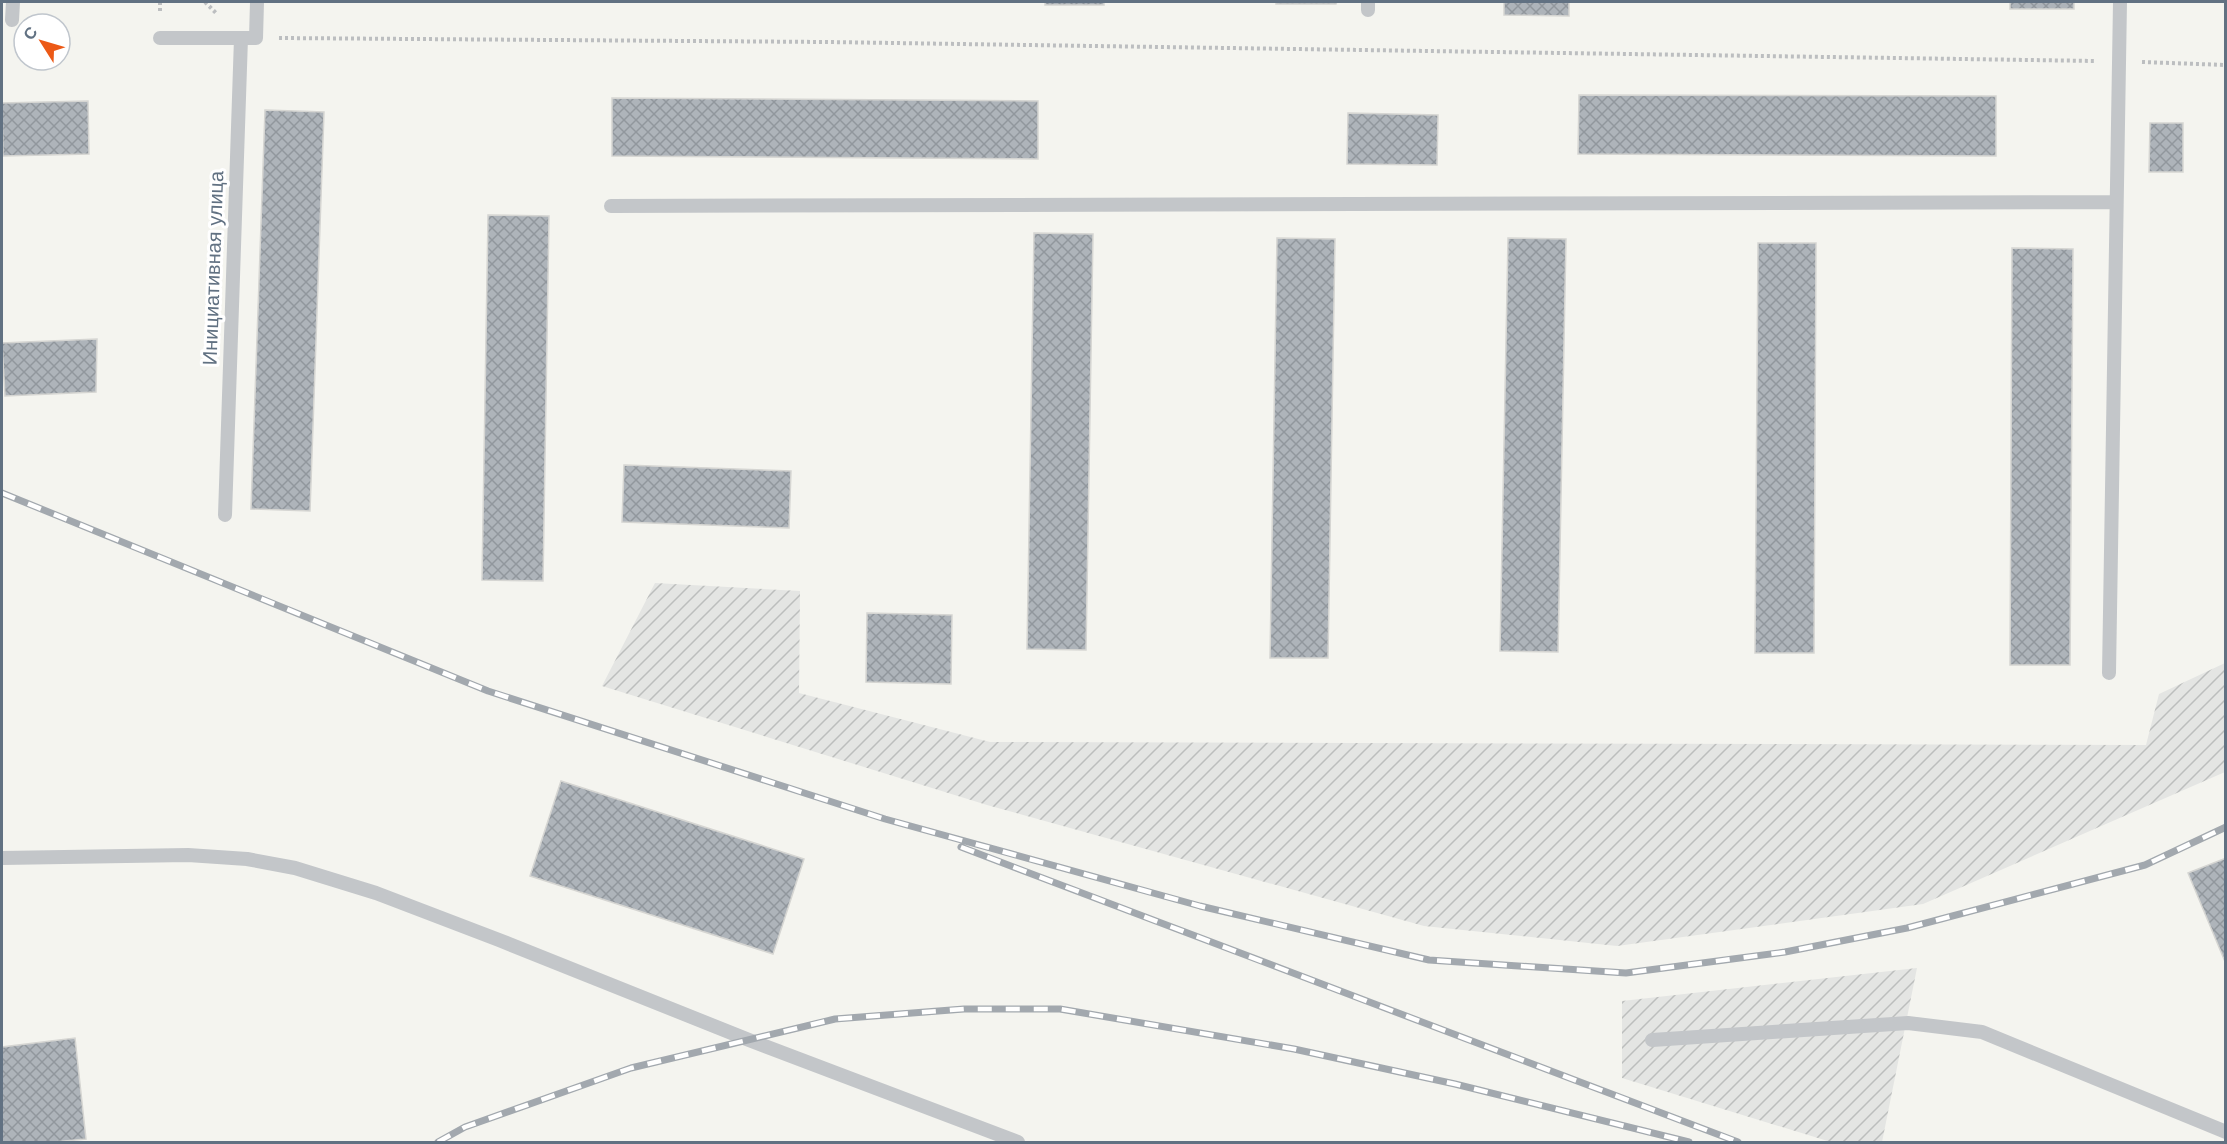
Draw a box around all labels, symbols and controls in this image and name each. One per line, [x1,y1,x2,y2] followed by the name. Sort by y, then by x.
[12,12,72,72] north arrow
[20,23,41,43] text: С
[199,170,227,366] street label: Инициативная улица

